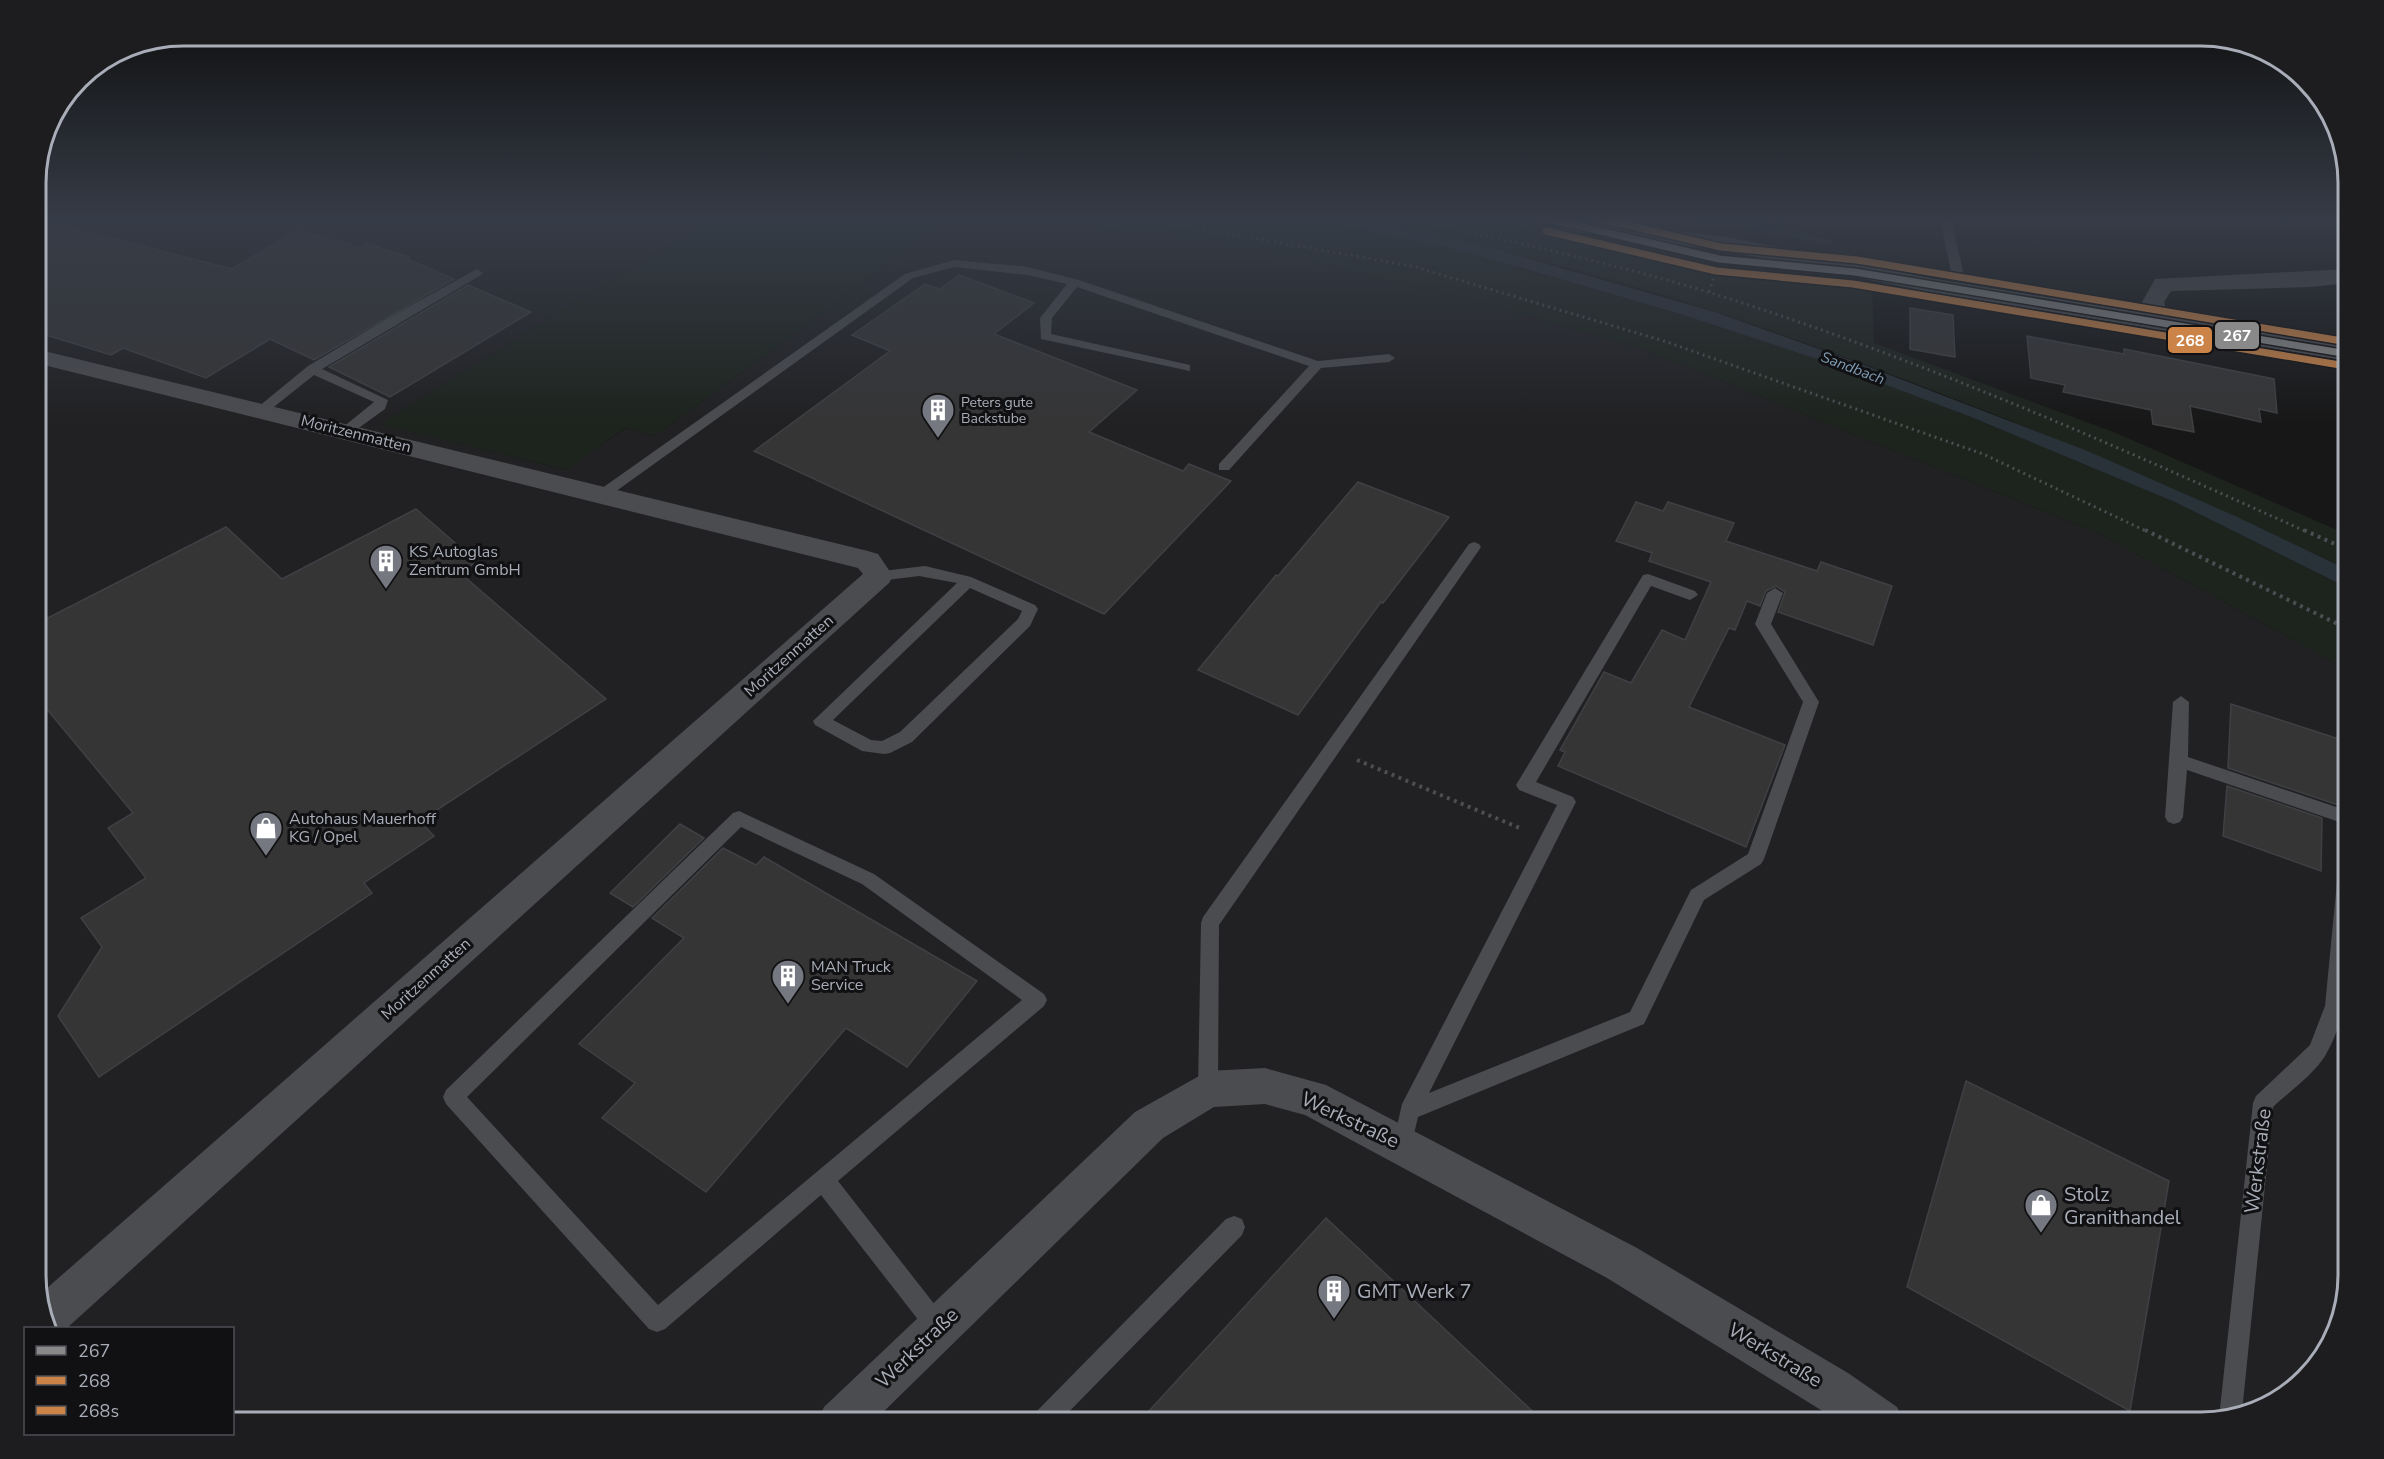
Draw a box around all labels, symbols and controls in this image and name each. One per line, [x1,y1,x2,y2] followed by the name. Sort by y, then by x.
[2214,321,2260,350] line badge: 267
[2223,325,2251,347] text: 267
[2167,326,2213,354] line badge: 268
[2176,330,2204,352] text: 268
[1818,347,1888,389] water label: Sandbach
[920,392,956,439] building icon: Peters gute Backstube
[961,393,1033,428] place label: Peters gute Backstube
[298,410,414,458] street label: Moritzenmatten
[409,541,521,581] place label: KS Autoglas Zentrum GmbH
[368,543,404,590] building icon: KS Autoglas Zentrum GmbH
[740,610,838,702] street label: Moritzenmatten
[289,808,437,848] place label: Autohaus Mauerhoff KG / Opel
[248,810,284,857] shop icon: Autohaus Mauerhoff KG / Opel
[377,933,475,1025] street label: Moritzenmatten
[811,956,892,996] place label: MAN Truck Service
[770,958,806,1005] building icon: MAN Truck Service
[1296,1085,1404,1155] street label: Werkstraße
[2238,1107,2278,1215] street label: Werkstraße
[2064,1181,2181,1231] place label: Stolz Granithandel
[2023,1187,2059,1234] shop icon: Stolz Granithandel
[1316,1273,1352,1320] building icon: GMT Werk 7
[1357,1278,1472,1305] place label: GMT Werk 7
[870,1302,964,1394] street label: Werkstraße
[1723,1316,1827,1394] street label: Werkstraße
[24,1327,234,1435] legend
[78,1339,110,1363] text: 267
[78,1369,110,1393] text: 268
[78,1399,119,1423] text: 268s

